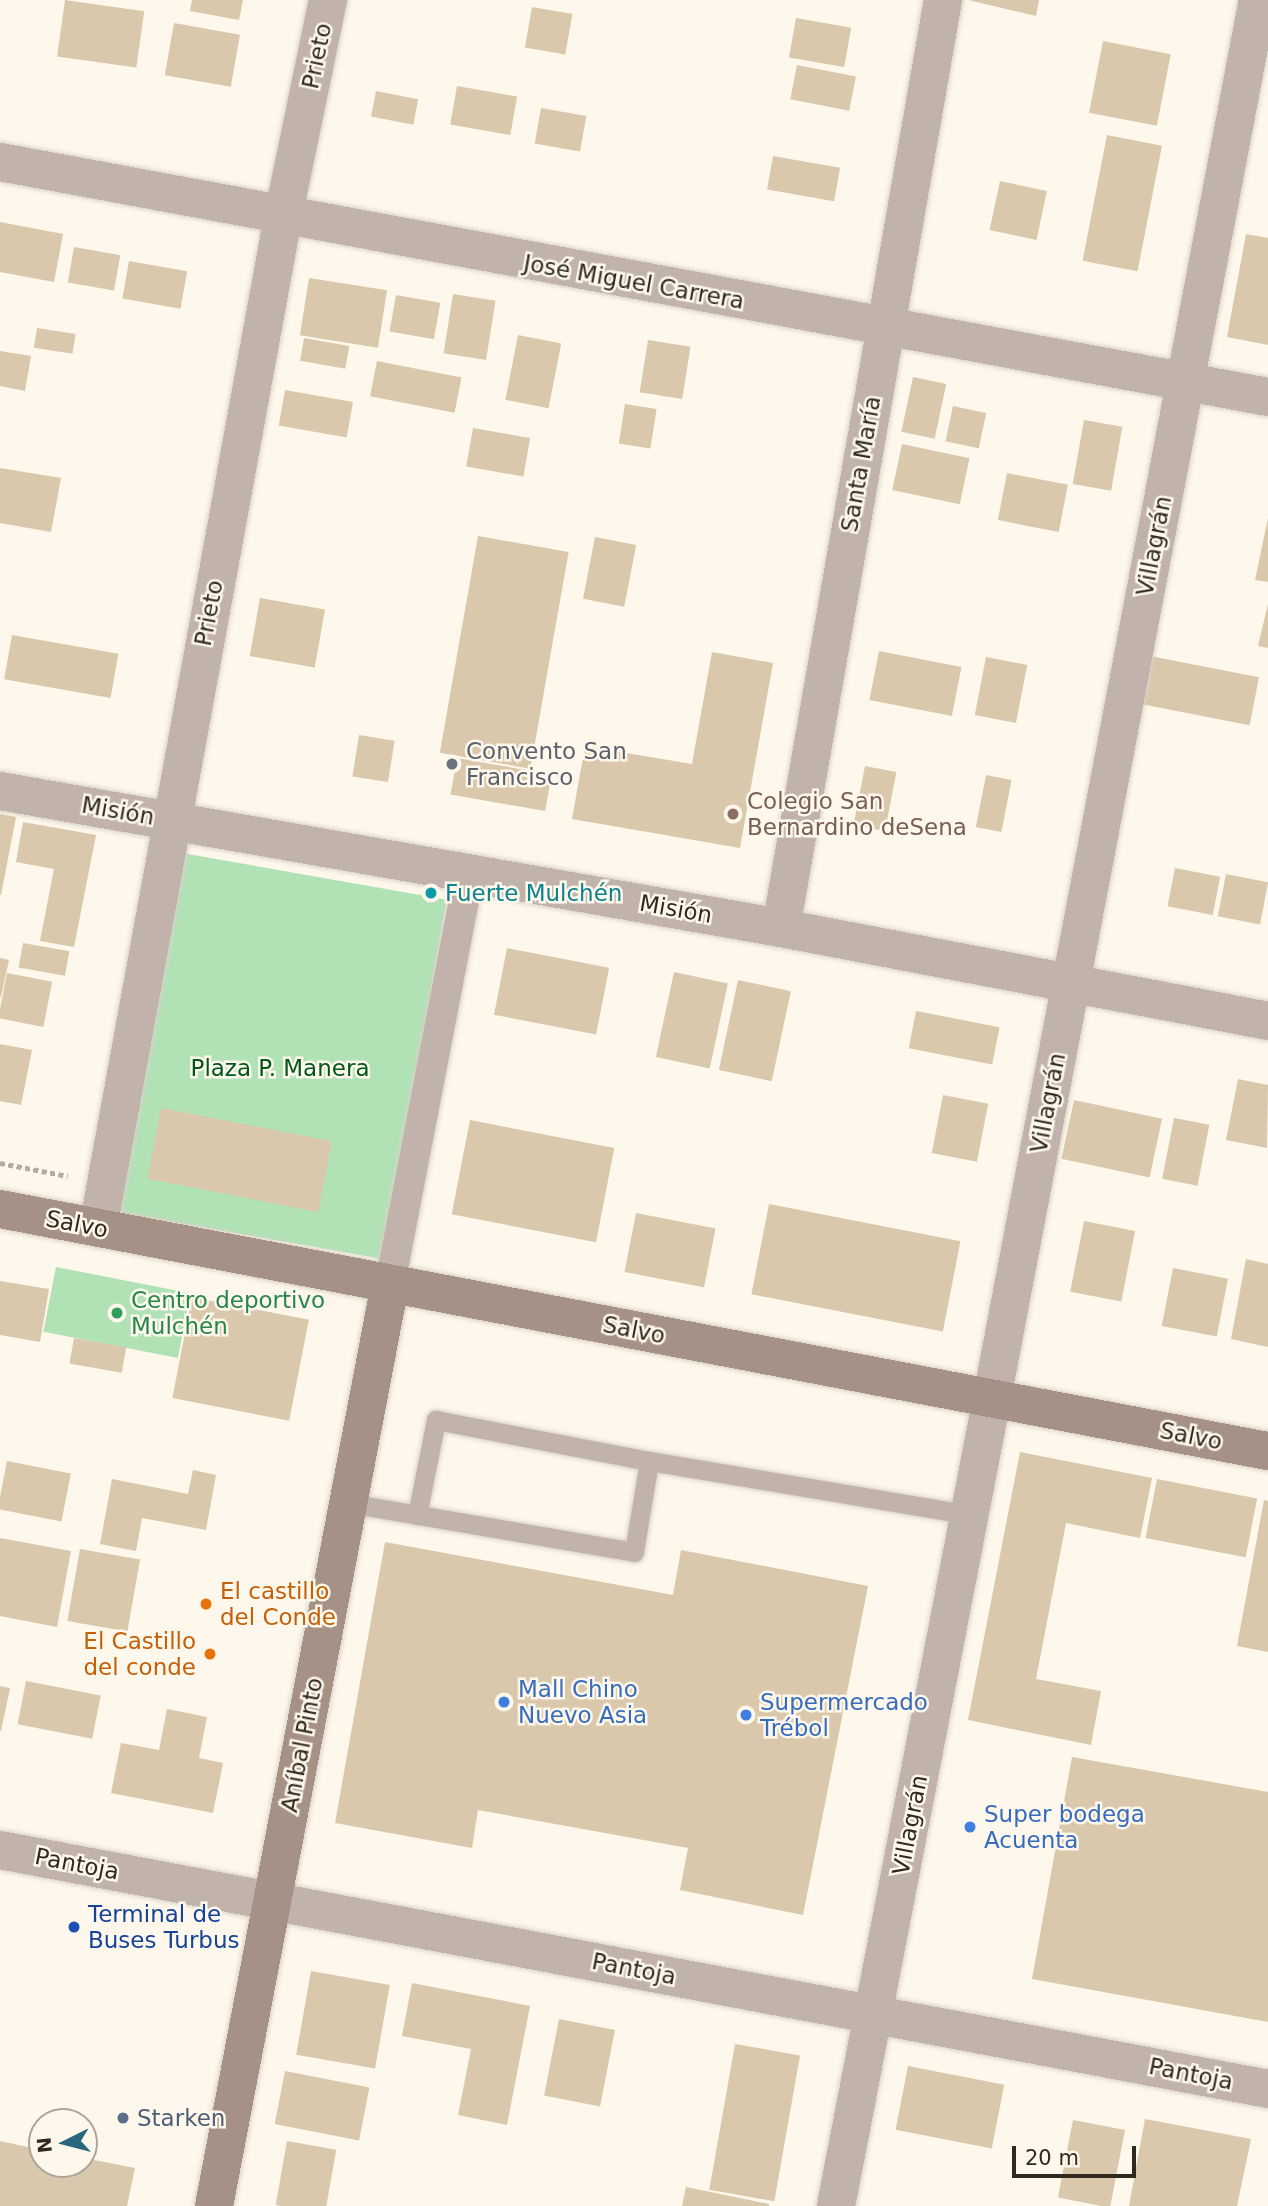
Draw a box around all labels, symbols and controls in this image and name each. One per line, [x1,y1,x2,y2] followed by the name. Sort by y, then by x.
[297,21,337,91] street label: Prieto
[522,249,746,315] street label: José Miguel Carrera
[835,394,887,534] street label: Santa María
[1131,494,1177,598] street label: Villagrán
[189,578,229,648] street label: Prieto
[466,737,627,791] place label: Convento San Francisco
[444,756,460,772] marker: Convento San Francisco
[747,787,967,841] place label: Colegio San Bernardino deSena
[80,791,156,831] street label: Misión
[725,806,741,822] marker: Colegio San Bernardino deSena
[445,879,622,907] place label: Fuerte Mulchén
[423,885,439,901] marker: Fuerte Mulchén
[638,889,714,929] street label: Misión
[1025,1051,1071,1155] street label: Villagrán
[191,1054,369,1082] park label: Plaza P. Manera
[44,1204,110,1244] street label: Salvo
[131,1286,325,1340] place label: Centro deportivo Mulchén
[109,1305,125,1321] marker: Centro deportivo Mulchén
[601,1310,667,1350] street label: Salvo
[1158,1416,1224,1456] street label: Salvo
[220,1577,336,1631] place label: El castillo del Conde
[198,1596,214,1612] marker: El castillo del Conde
[83,1627,196,1681] place label: El Castillo del conde
[202,1646,218,1662] marker: El Castillo del conde
[275,1675,329,1815] street label: Aníbal Pinto
[518,1675,647,1729] place label: Mall Chino Nuevo Asia
[760,1688,928,1742] place label: Supermercado Trébol
[496,1694,512,1710] marker: Mall Chino Nuevo Asia
[738,1707,754,1723] marker: Supermercado Trébol
[887,1773,933,1877] street label: Villagrán
[984,1800,1145,1854] place label: Super bodega Acuenta
[962,1819,978,1835] marker: Super bodega Acuenta
[33,1842,121,1886] street label: Pantoja
[88,1900,240,1954] place label: Terminal de Buses Turbus
[66,1919,82,1935] marker: Terminal de Buses Turbus
[590,1947,678,1991] street label: Pantoja
[1147,2052,1235,2096] street label: Pantoja
[137,2104,225,2132] place label: Starken
[28,2108,98,2178] north arrow
[115,2110,131,2126] marker: Starken
[1016,2132,1140,2176] scale bar
[32,2136,56,2154] text: N
[1025,2146,1079,2170] text: 20 m

